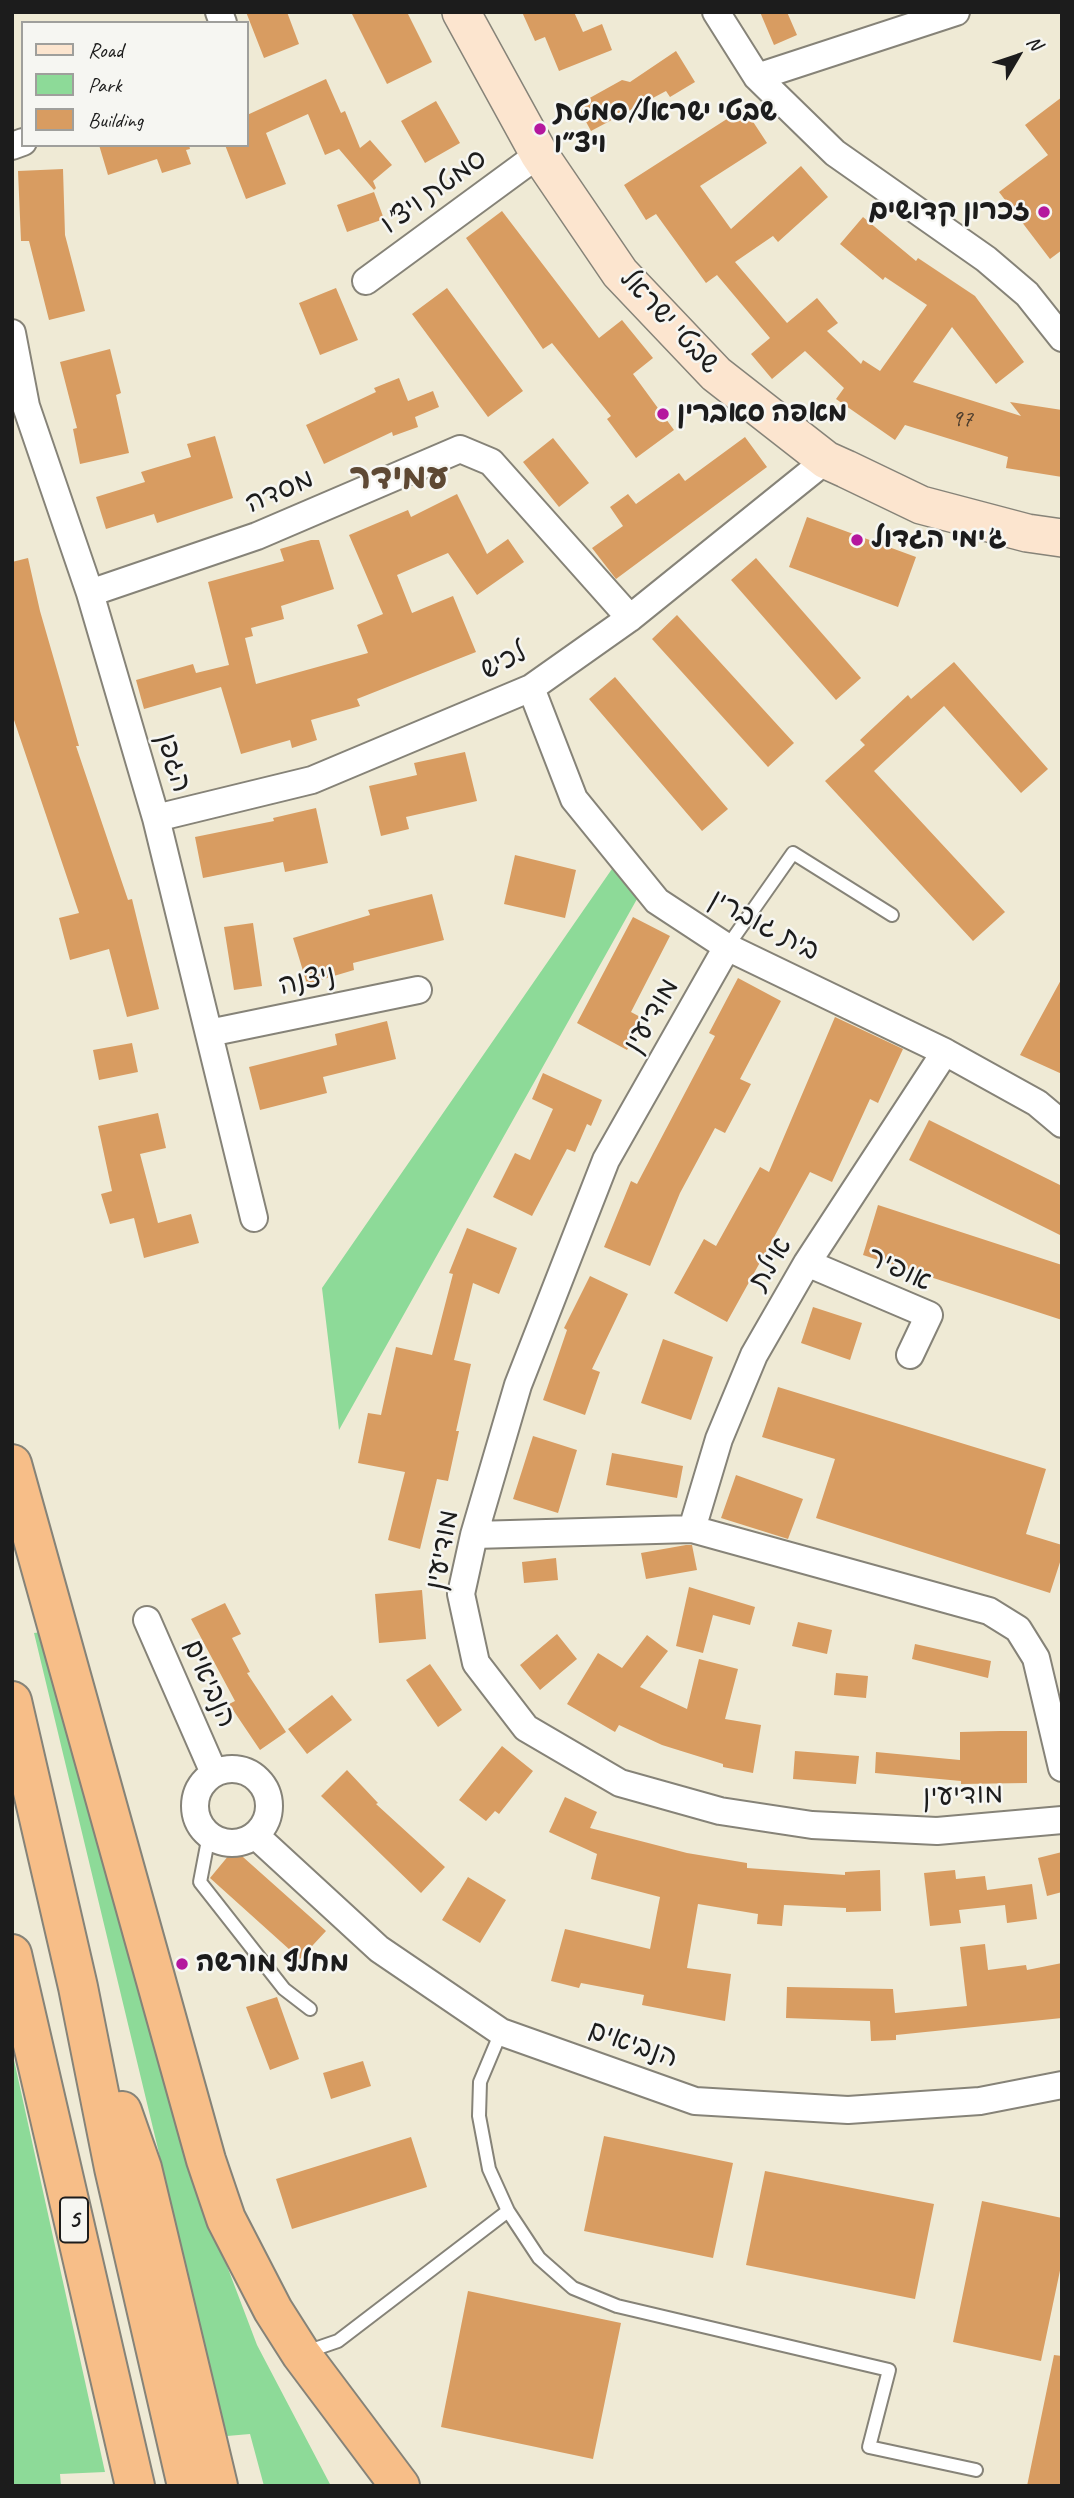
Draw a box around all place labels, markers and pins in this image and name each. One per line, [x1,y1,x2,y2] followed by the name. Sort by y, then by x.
[554,96,777,162] place label: שבטי ישראל/סמטת ויצ״ו
[532,121,548,137] marker: שבטי ישראל/סמטת ויצ״ו
[869,195,1030,229] place label: זכרון קדושים
[1036,204,1052,220] marker: זכרון קדושים
[677,397,848,431] place label: מאפה סאברין
[655,406,671,422] marker: מאפה סאברין
[871,523,1007,557] place label: ג'ימי הגדול
[849,532,865,548] marker: ג'ימי הגדול
[196,1947,349,1981] place label: מחלף מורשה
[174,1956,190,1972] marker: מחלף מורשה

